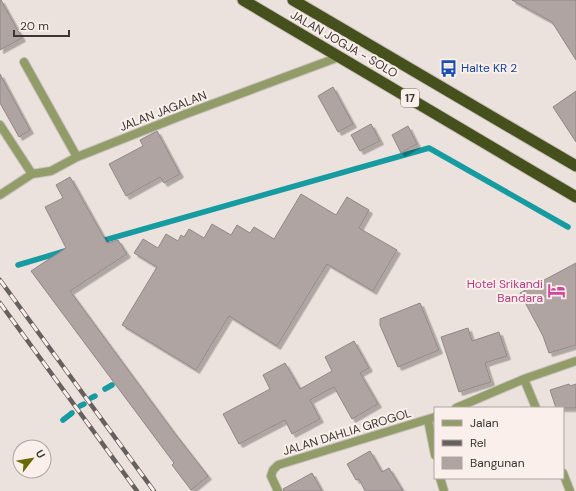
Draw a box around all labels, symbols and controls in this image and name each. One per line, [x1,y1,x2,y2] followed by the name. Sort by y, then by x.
[287,7,401,81] street label: JALAN JOGJA - SOLO
[14,12,69,38] scale bar
[20,18,49,34] text: 20 m
[438,58,458,78] bus stop icon: Halte KR 2
[461,60,517,76] place label: Halte KR 2
[117,87,209,135] street label: JALAN JAGALAN
[401,89,419,107] road number: 17
[467,276,543,306] place label: Hotel Srikandi Bandara
[546,281,566,301] hotel icon: Hotel Srikandi Bandara
[281,405,413,459] street label: JALAN DAHLIA GROGOL
[434,407,564,479] legend
[470,415,499,431] text: Jalan
[470,435,486,451] text: Rel
[12,439,52,479] north arrow
[33,447,49,461] text: U
[470,455,525,471] text: Bangunan

